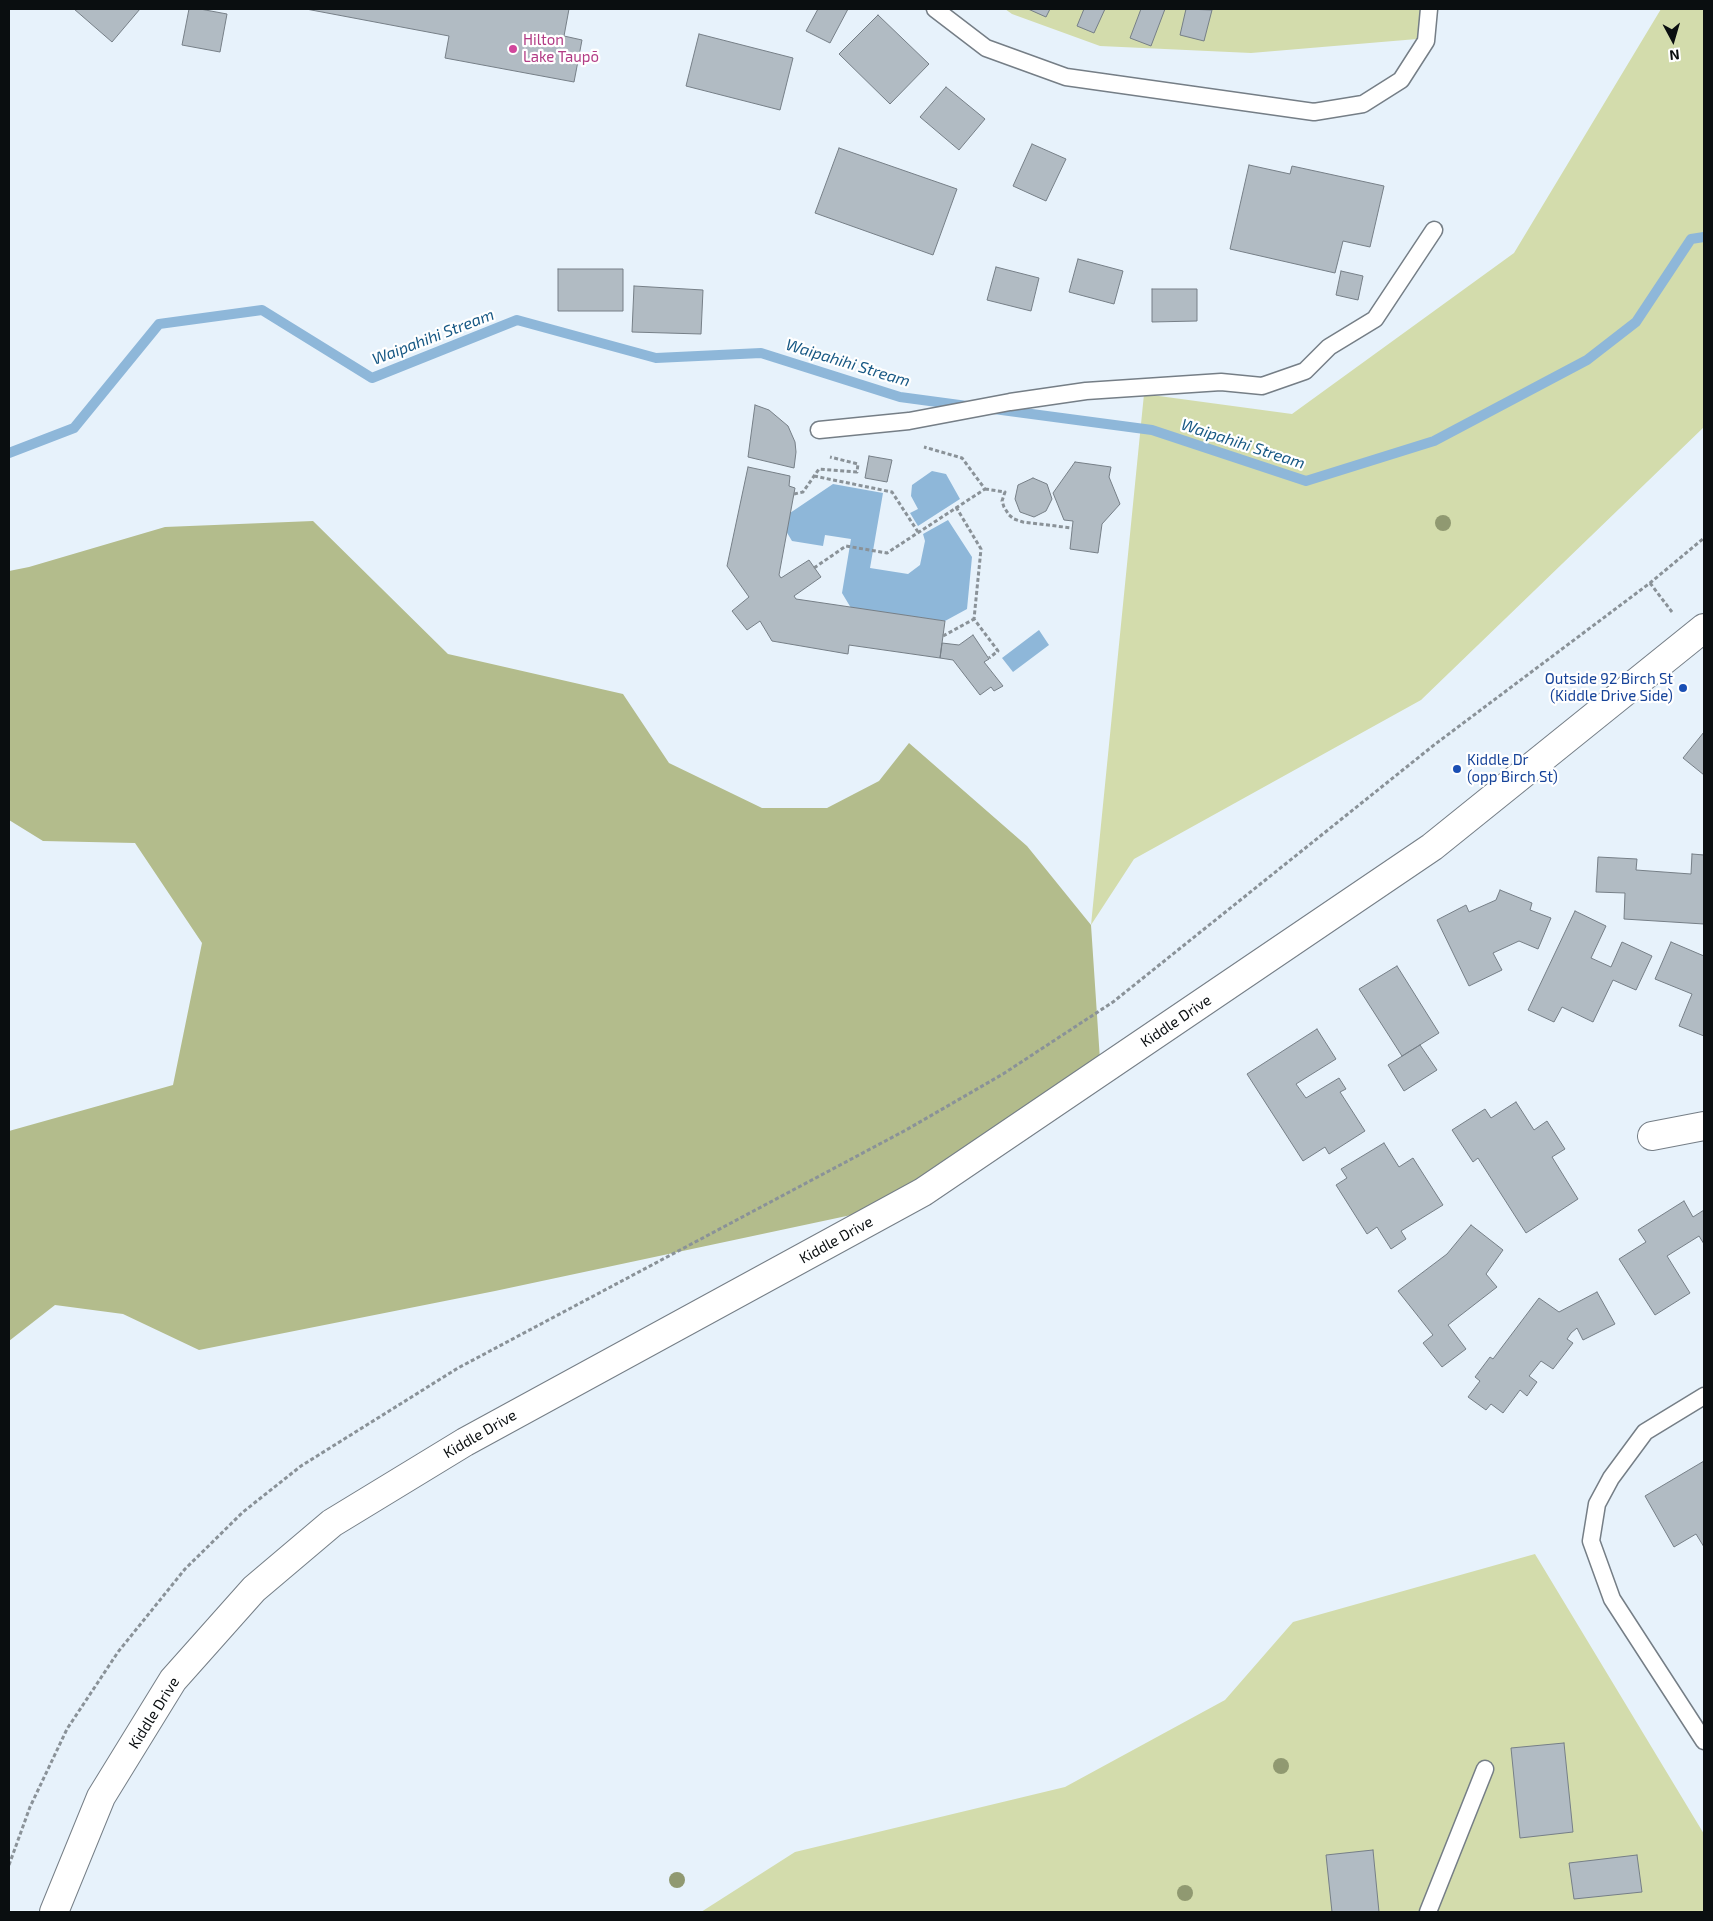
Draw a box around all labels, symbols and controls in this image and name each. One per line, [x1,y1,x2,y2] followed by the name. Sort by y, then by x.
[1648,15,1698,65] north arrow
[523,31,599,66] place label: Hilton Lake Taupō
[507,43,519,55] marker: Hilton Lake Taupō
[1669,46,1681,64] text: N
[369,305,497,369] water label: Waipahihi Stream
[783,335,913,391] water label: Waipahihi Stream
[1179,415,1307,473] water label: Waipahihi Stream
[1545,670,1673,705] place label: Outside 92 Birch St (Kiddle Drive Side)
[1677,682,1689,694] marker: Outside 92 Birch St (Kiddle Drive Side)
[1467,751,1558,786] place label: Kiddle Dr (opp Birch St)
[1451,763,1463,775] marker: Kiddle Dr (opp Birch St)
[1137,991,1215,1051] street label: Kiddle Drive
[796,1212,876,1268] street label: Kiddle Drive
[440,1406,520,1462] street label: Kiddle Drive
[125,1674,183,1752] street label: Kiddle Drive

